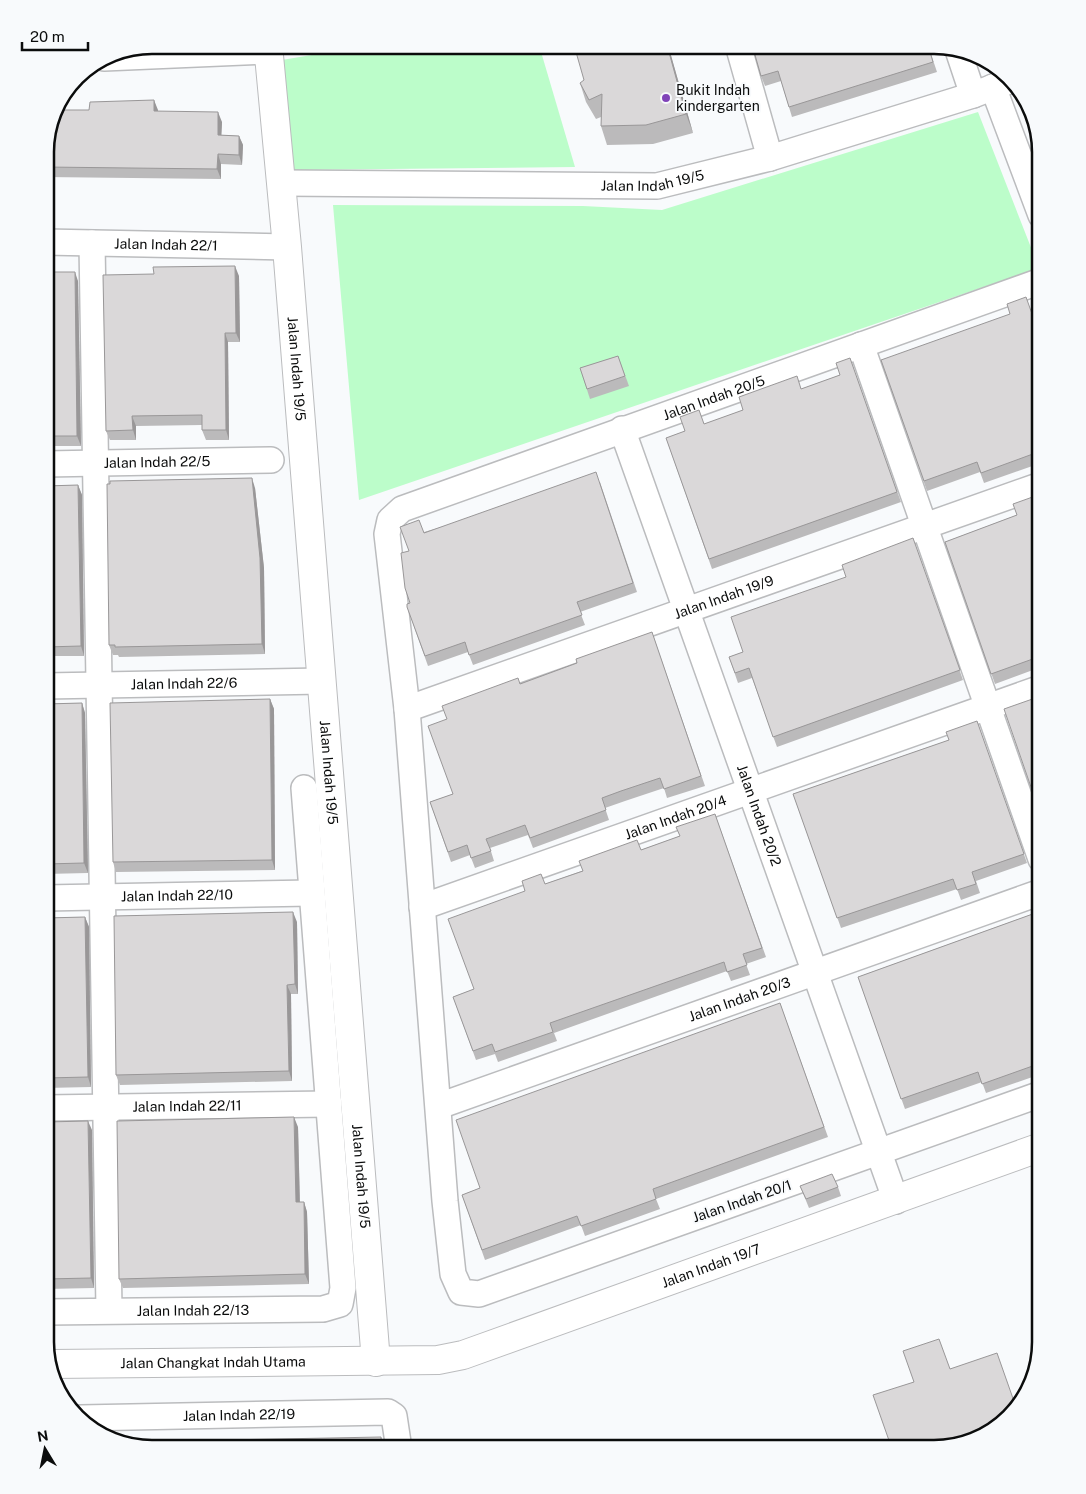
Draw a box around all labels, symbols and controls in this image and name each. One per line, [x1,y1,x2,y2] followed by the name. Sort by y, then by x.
[22,20,89,52] scale bar
[30,28,65,45] text: 20 m
[676,82,760,114] place label: Bukit Indah kindergarten
[660,92,672,104] marker: Bukit Indah kindergarten
[601,167,706,194] street label: Jalan Indah 19/5
[114,235,218,254] street label: Jalan Indah 22/1
[285,316,309,422] street label: Jalan Indah 19/5
[661,372,767,423] street label: Jalan Indah 20/5
[103,453,211,471] street label: Jalan Indah 22/5
[672,572,776,622] street label: Jalan Indah 19/9
[131,675,238,692] street label: Jalan Indah 22/6
[317,720,341,825] street label: Jalan Indah 19/5
[734,763,784,868] street label: Jalan Indah 20/2
[623,792,729,843] street label: Jalan Indah 20/4
[121,886,233,905] street label: Jalan Indah 22/10
[687,974,793,1025] street label: Jalan Indah 20/3
[132,1097,242,1115] street label: Jalan Indah 22/11
[349,1123,373,1229] street label: Jalan Indah 19/5
[690,1177,794,1225] street label: Jalan Indah 20/1
[659,1241,763,1291] street label: Jalan Indah 19/7
[137,1302,249,1319] street label: Jalan Indah 22/13
[120,1353,306,1371] street label: Jalan Changkat Indah Utama
[183,1406,296,1424] street label: Jalan Indah 22/19
[20,1424,70,1474] north arrow
[36,1427,50,1445] text: N

